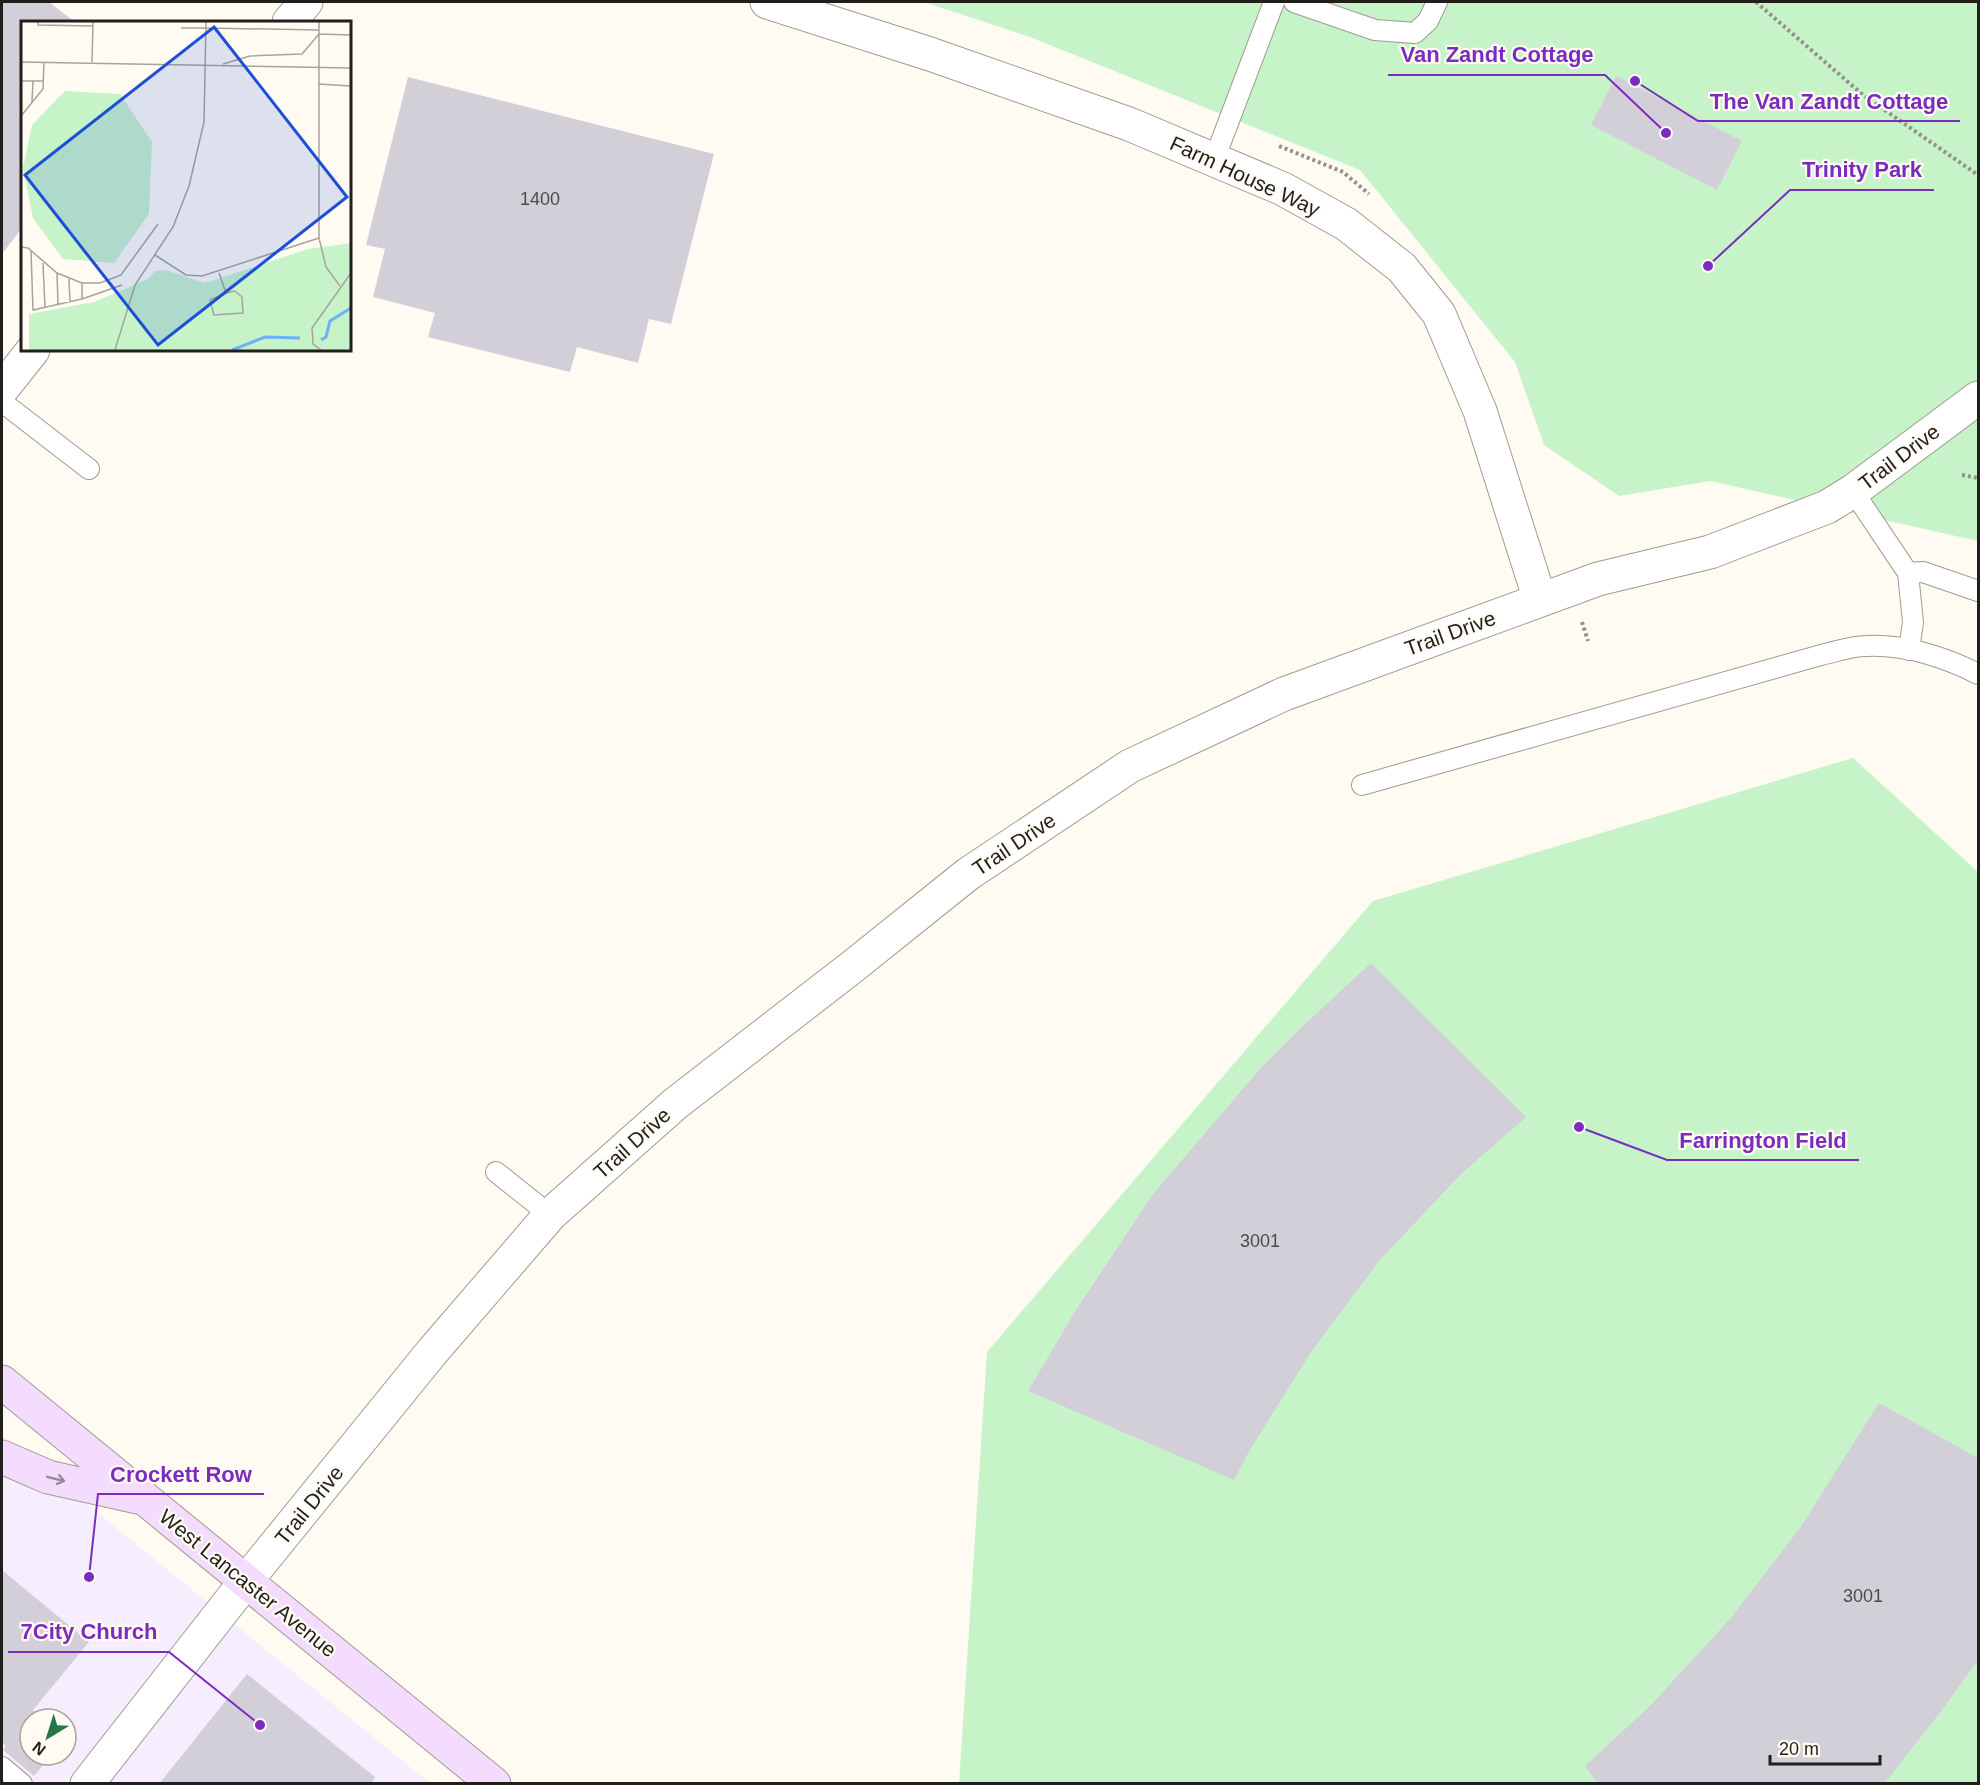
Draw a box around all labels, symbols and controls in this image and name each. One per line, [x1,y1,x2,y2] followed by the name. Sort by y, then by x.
[21,21,351,351] inset map
[1388,35,1605,75] callout: Van Zandt Cottage
[1400,42,1594,67] text: Van Zandt Cottage
[1698,81,1960,121] callout: The Van Zandt Cottage
[1710,89,1948,114] text: The Van Zandt Cottage
[1166,131,1324,221] street label: Farm House Way
[1790,150,1934,190] callout: Trinity Park
[1802,157,1923,182] text: Trinity Park
[520,189,560,209] house number: 1400
[1854,419,1944,495] street label: Trail Drive
[1401,606,1499,660] street label: Trail Drive
[968,808,1060,880] street label: Trail Drive
[589,1103,675,1183] street label: Trail Drive
[1667,1120,1859,1160] callout: Farrington Field
[1679,1128,1847,1153] text: Farrington Field
[1240,1231,1280,1251] house number: 3001
[98,1454,264,1494] callout: Crockett Row
[270,1461,348,1549] street label: Trail Drive
[110,1462,253,1487] text: Crockett Row
[46,1473,65,1485] one-way arrow
[155,1505,341,1661] street label: West Lancaster Avenue
[1843,1586,1883,1606] house number: 3001
[8,1612,169,1652] callout: 7City Church
[21,1619,157,1644] text: 7City Church
[18,1707,78,1767] north arrow
[1770,1728,1880,1766] scale bar
[29,1738,49,1759] text: N
[1779,1739,1819,1759] text: 20 m

